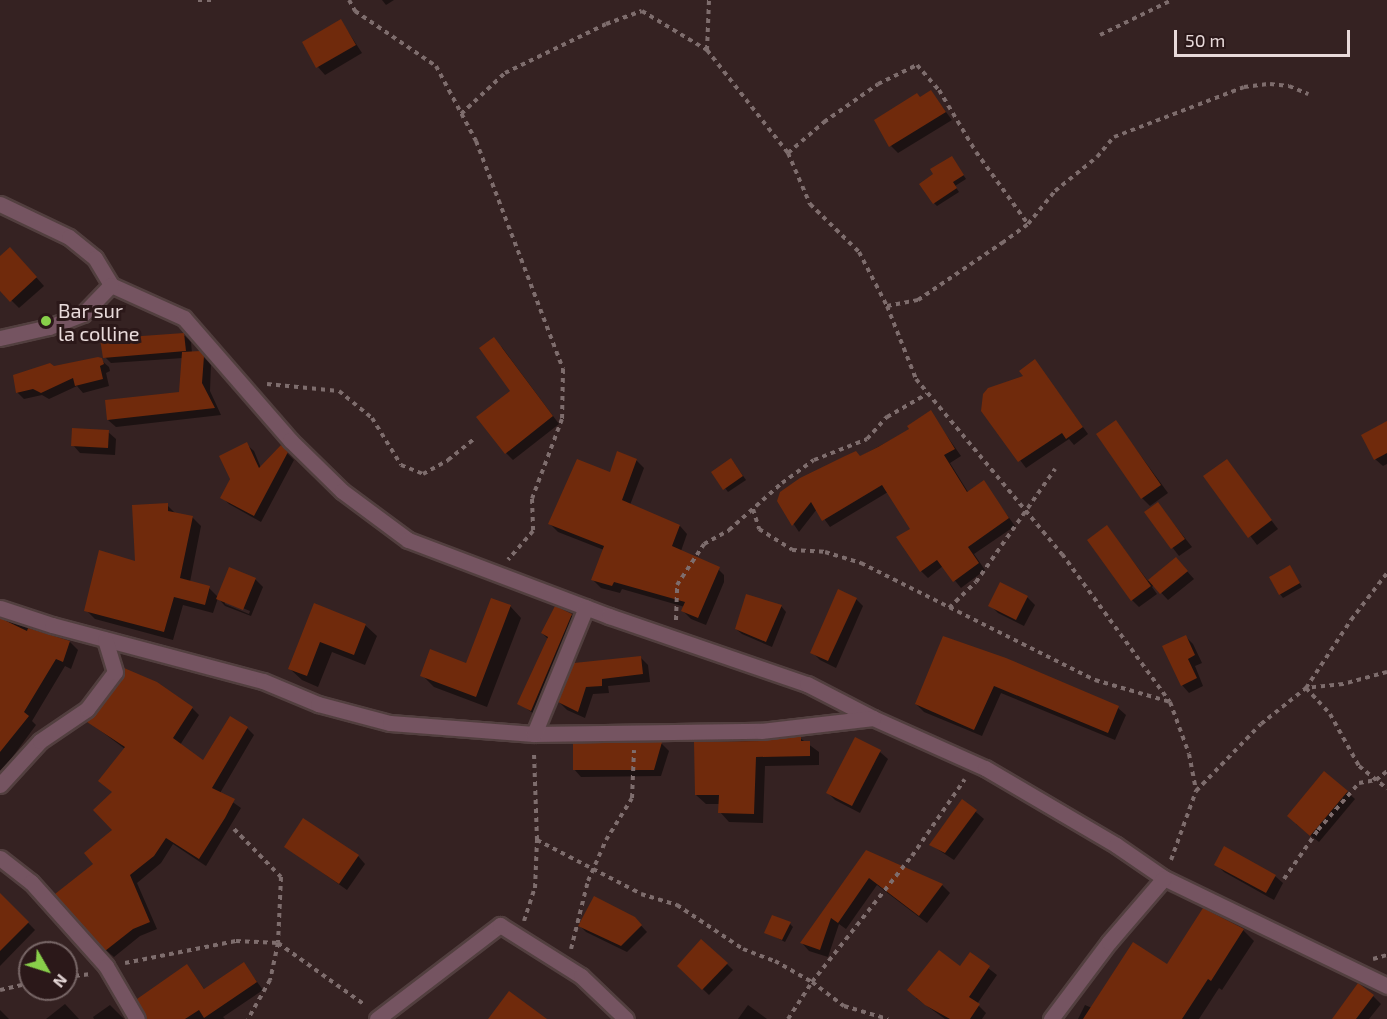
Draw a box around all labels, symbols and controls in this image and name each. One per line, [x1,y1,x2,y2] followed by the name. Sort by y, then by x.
[1177,18,1352,56] scale bar
[1185,29,1225,51] text: 50 m
[58,298,140,345] place label: Bar sur la colline
[39,314,53,328] marker: Bar sur la colline
[18,941,78,1001] north arrow
[50,971,72,992] text: N

